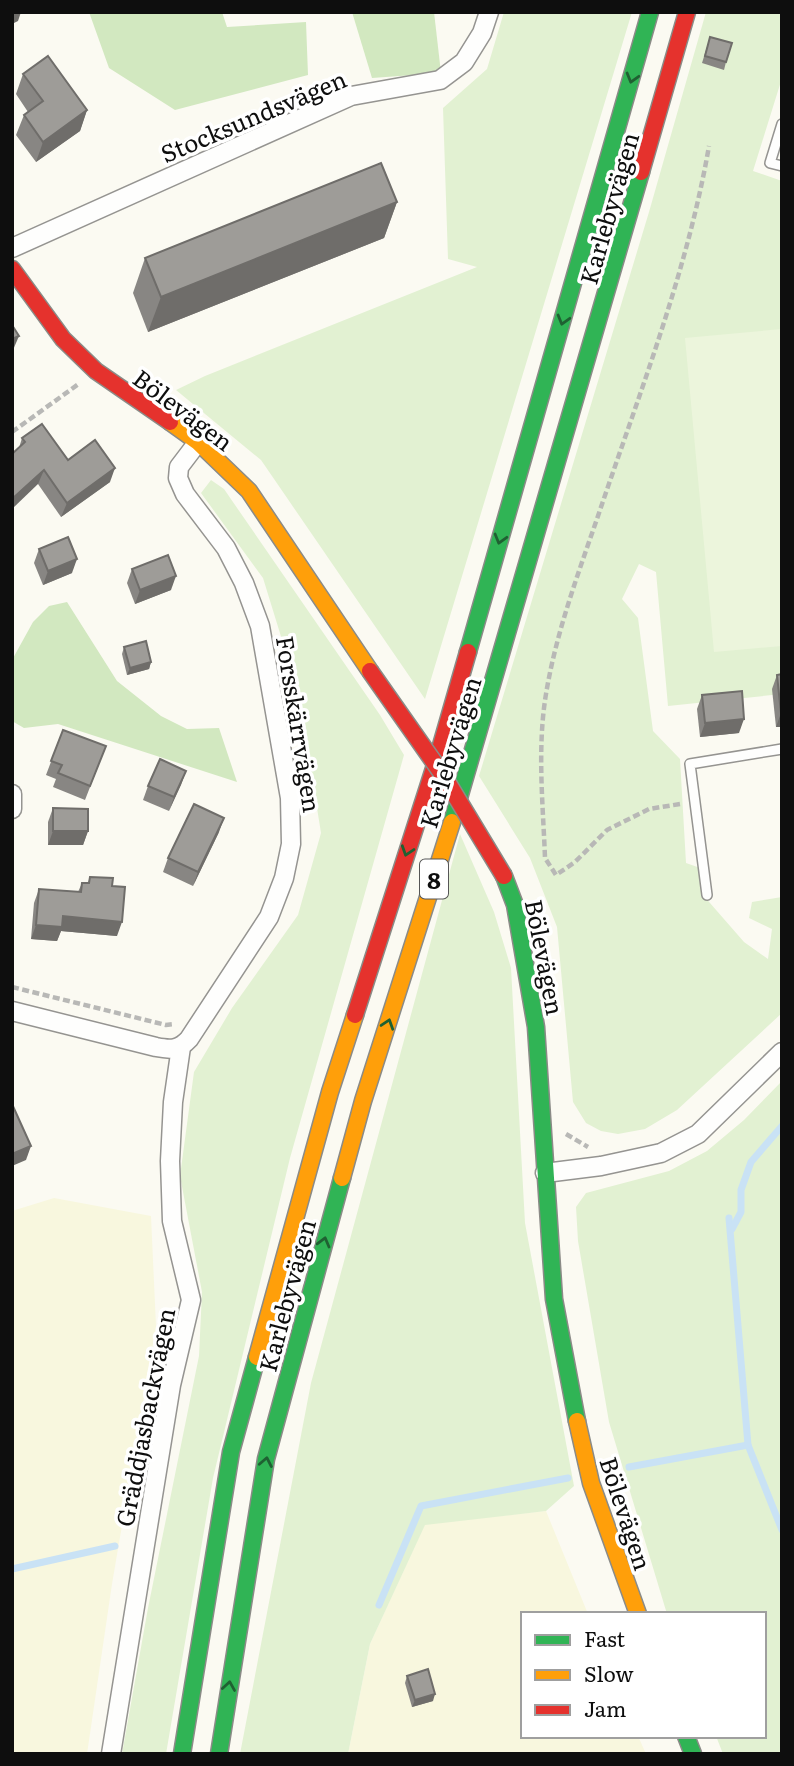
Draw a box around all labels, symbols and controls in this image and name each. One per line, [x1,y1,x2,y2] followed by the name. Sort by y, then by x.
[155,60,352,170] street label: Stocksundsvägen
[626,72,640,84] one-way arrow
[570,128,646,288] street label: Karlebyvägen
[557,314,572,326] one-way arrow
[127,360,241,458] street label: Bölevägen
[494,533,509,545] one-way arrow
[269,633,331,815] street label: Forsskärrvägen
[409,672,489,832] street label: Karlebyvägen
[401,844,415,857] one-way arrow
[420,860,448,898] road number: 8
[518,896,574,1018] street label: Bölevägen
[379,1018,394,1030] one-way arrow
[249,1215,323,1375] street label: Karlebyvägen
[316,1236,331,1248] one-way arrow
[106,1305,182,1529] street label: Gräddjasbackvägen
[592,1452,662,1574] street label: Bölevägen
[257,1456,272,1468] one-way arrow
[521,1612,766,1738] legend
[584,1622,625,1653] text: Fast
[584,1657,634,1688] text: Slow
[222,1680,237,1692] one-way arrow
[584,1692,626,1723] text: Jam

